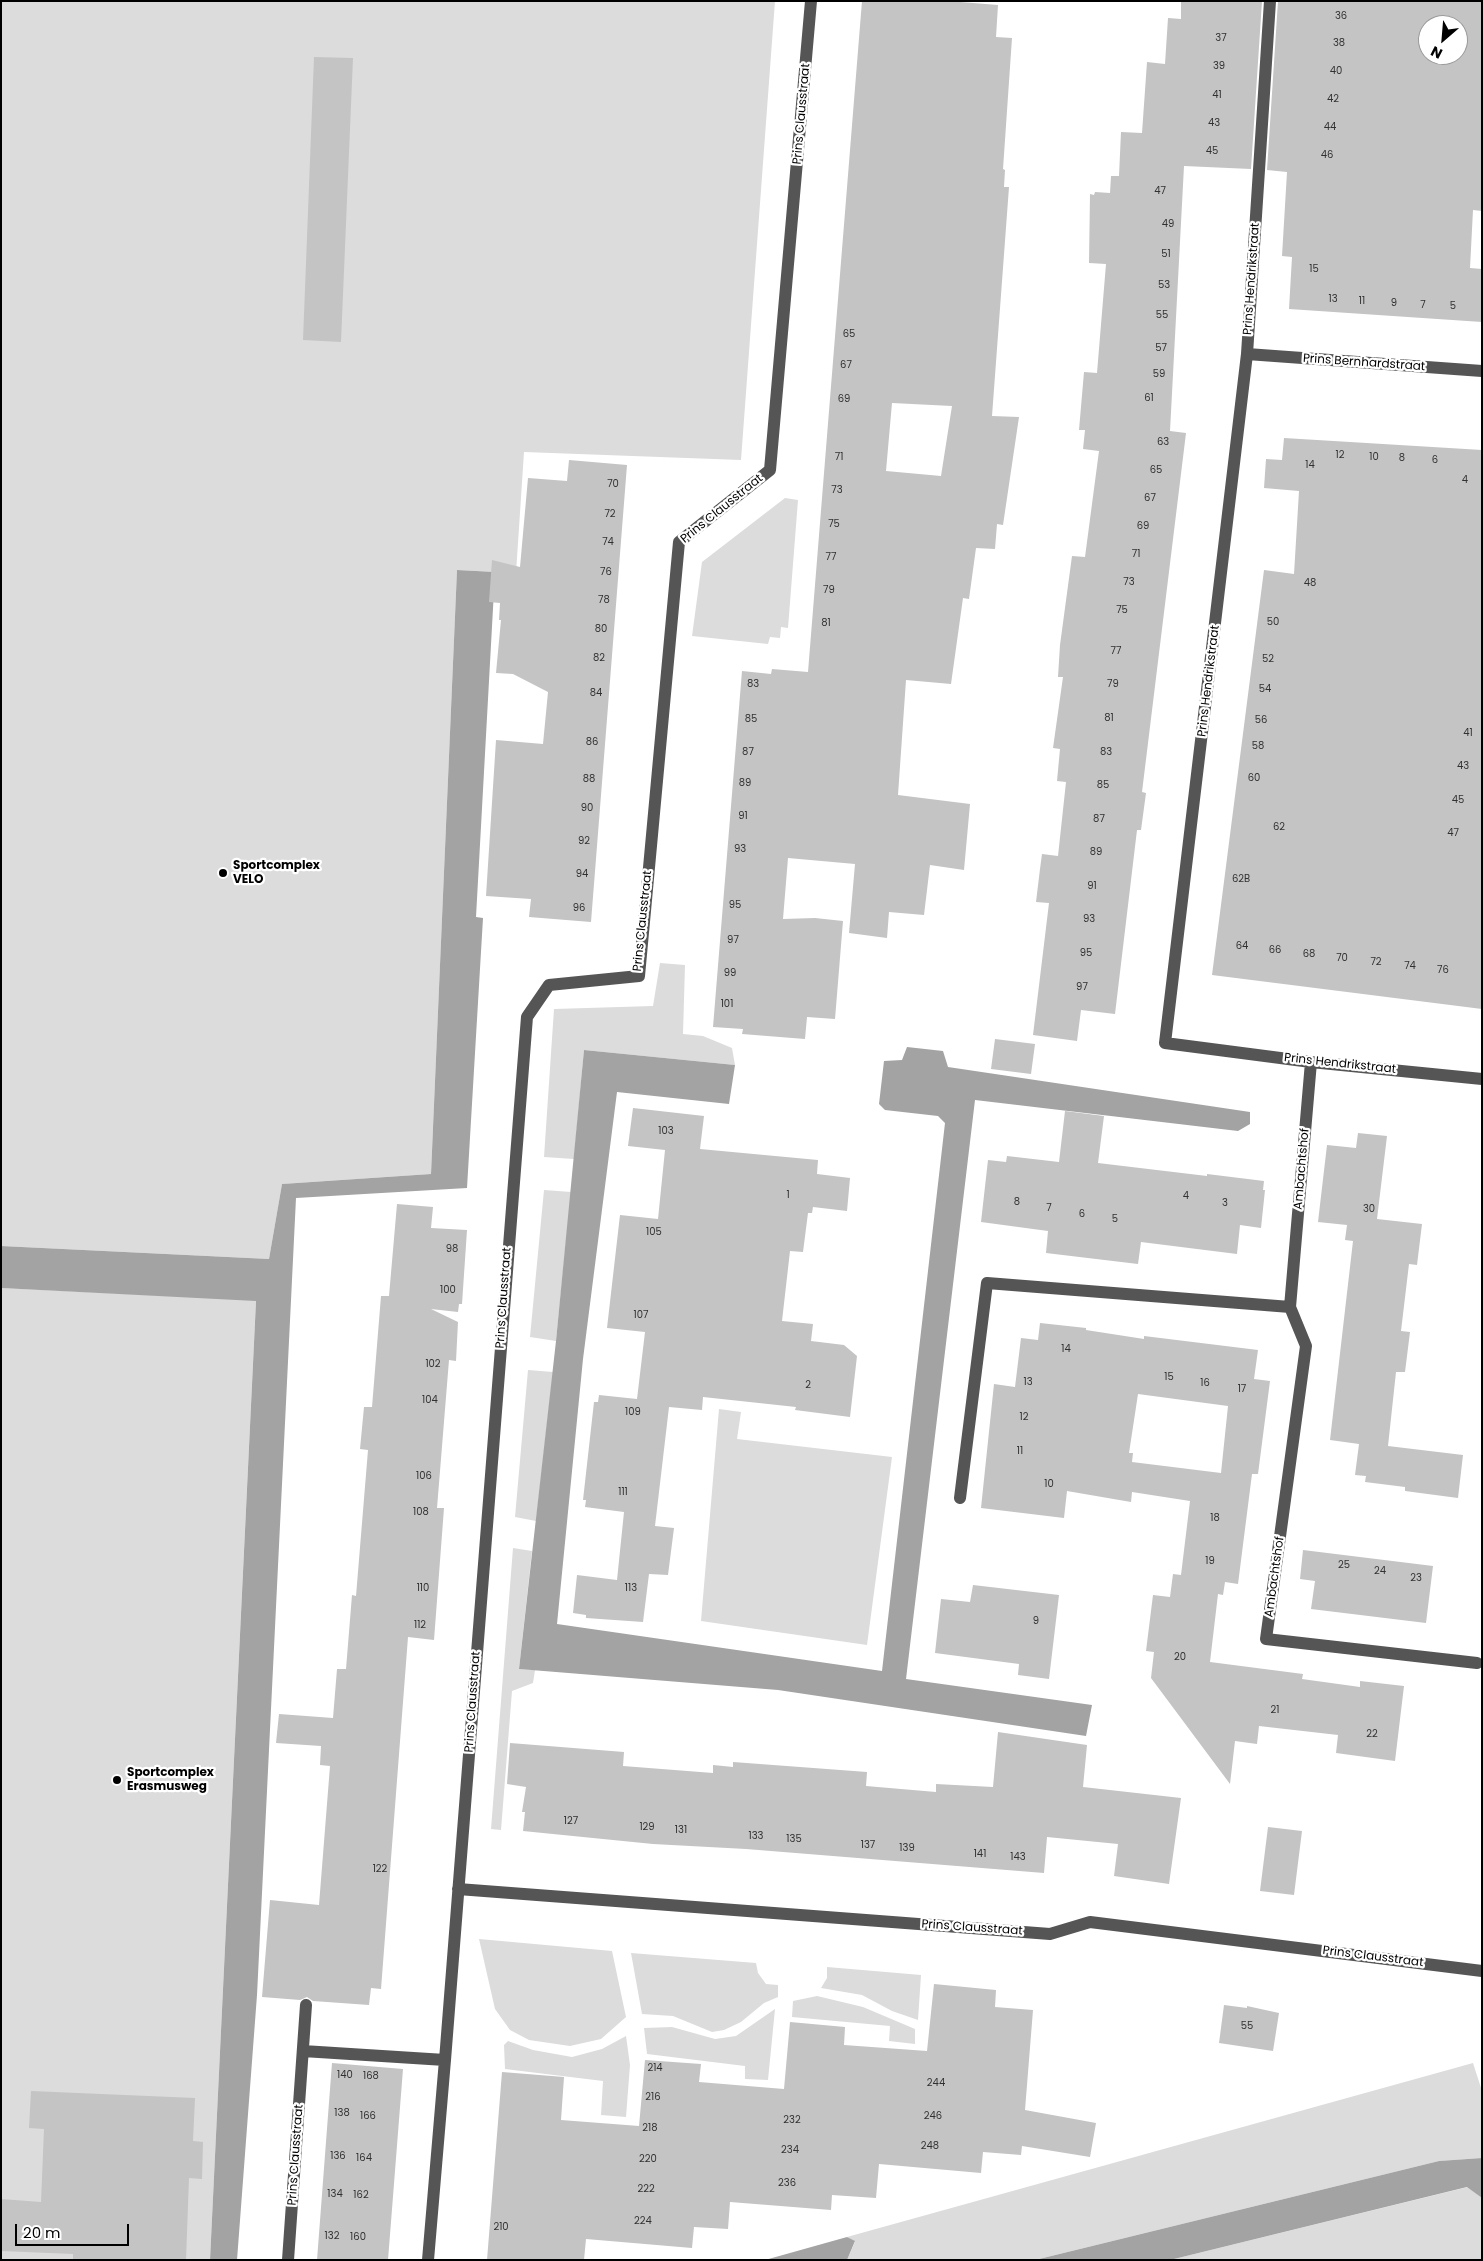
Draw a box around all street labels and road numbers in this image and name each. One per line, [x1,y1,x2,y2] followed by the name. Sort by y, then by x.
[790,63,814,165] street label: Prins Clausstraat
[1241,222,1263,336] street label: Prins Hendrikstraat
[1302,352,1426,374] street label: Prins Bernhardstraat
[678,471,766,547] street label: Prins Clausstraat
[1195,624,1223,738] street label: Prins Hendrikstraat
[631,870,655,972] street label: Prins Clausstraat
[1283,1051,1397,1077] street label: Prins Hendrikstraat
[1291,1128,1313,1210] street label: Ambachtshof
[493,1247,515,1349] street label: Prins Clausstraat
[1262,1536,1288,1618] street label: Ambachtshof
[462,1651,484,1753] street label: Prins Clausstraat
[921,1917,1023,1939] street label: Prins Clausstraat
[1322,1944,1424,1970] street label: Prins Clausstraat
[285,2104,307,2206] street label: Prins Clausstraat

